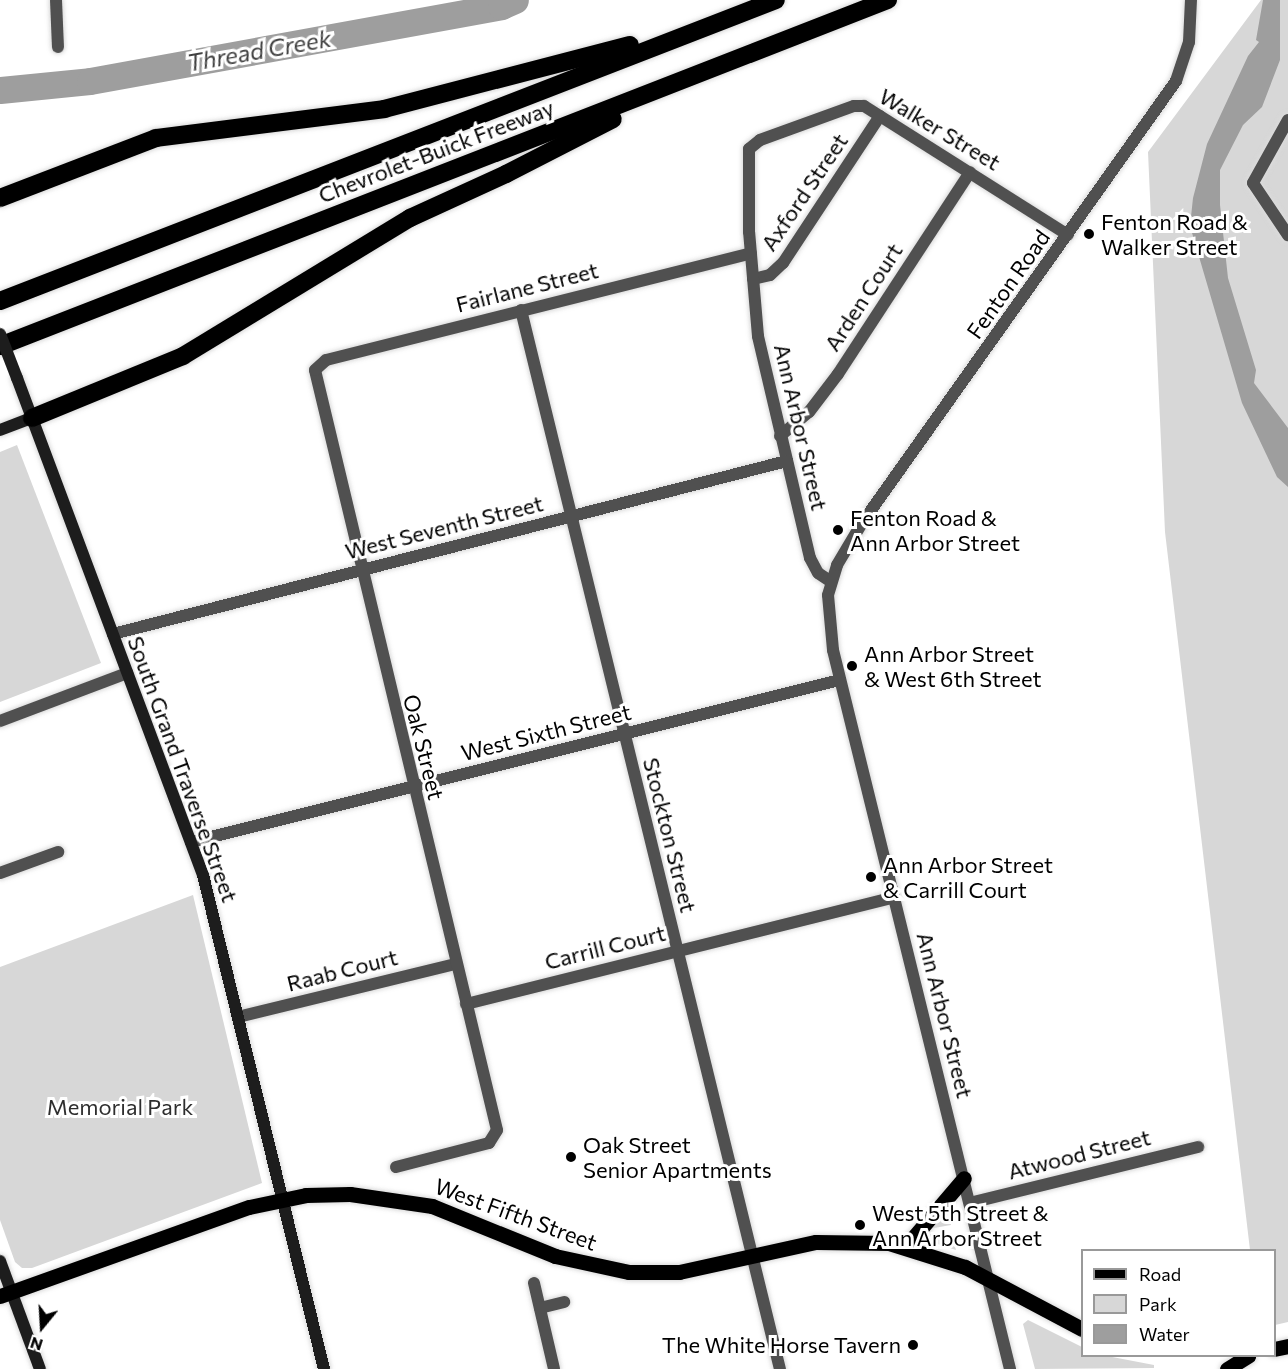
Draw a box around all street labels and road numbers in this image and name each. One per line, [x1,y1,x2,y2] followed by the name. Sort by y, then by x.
[875,83,1005,175] street label: Walker Street
[315,94,557,208] street label: Chevrolet-Buick Freeway
[755,128,853,256] street label: Axford Street
[961,225,1055,343] street label: Fenton Road
[818,238,908,356] street label: Arden Court
[453,257,601,317] street label: Fairlane Street
[769,341,833,513] street label: Ann Arbor Street
[342,490,546,564] street label: West Seventh Street
[123,633,243,905] street label: South Grand Traverse Street
[398,692,450,802] street label: Oak Street
[458,698,634,766] street label: West Sixth Street
[638,755,702,915] street label: Stockton Street
[542,919,668,975] street label: Carrill Court
[912,929,978,1101] street label: Ann Arbor Street
[284,943,400,997] street label: Raab Court
[1005,1124,1153,1184] street label: Atwood Street
[431,1172,601,1256] street label: West Fifth Street

